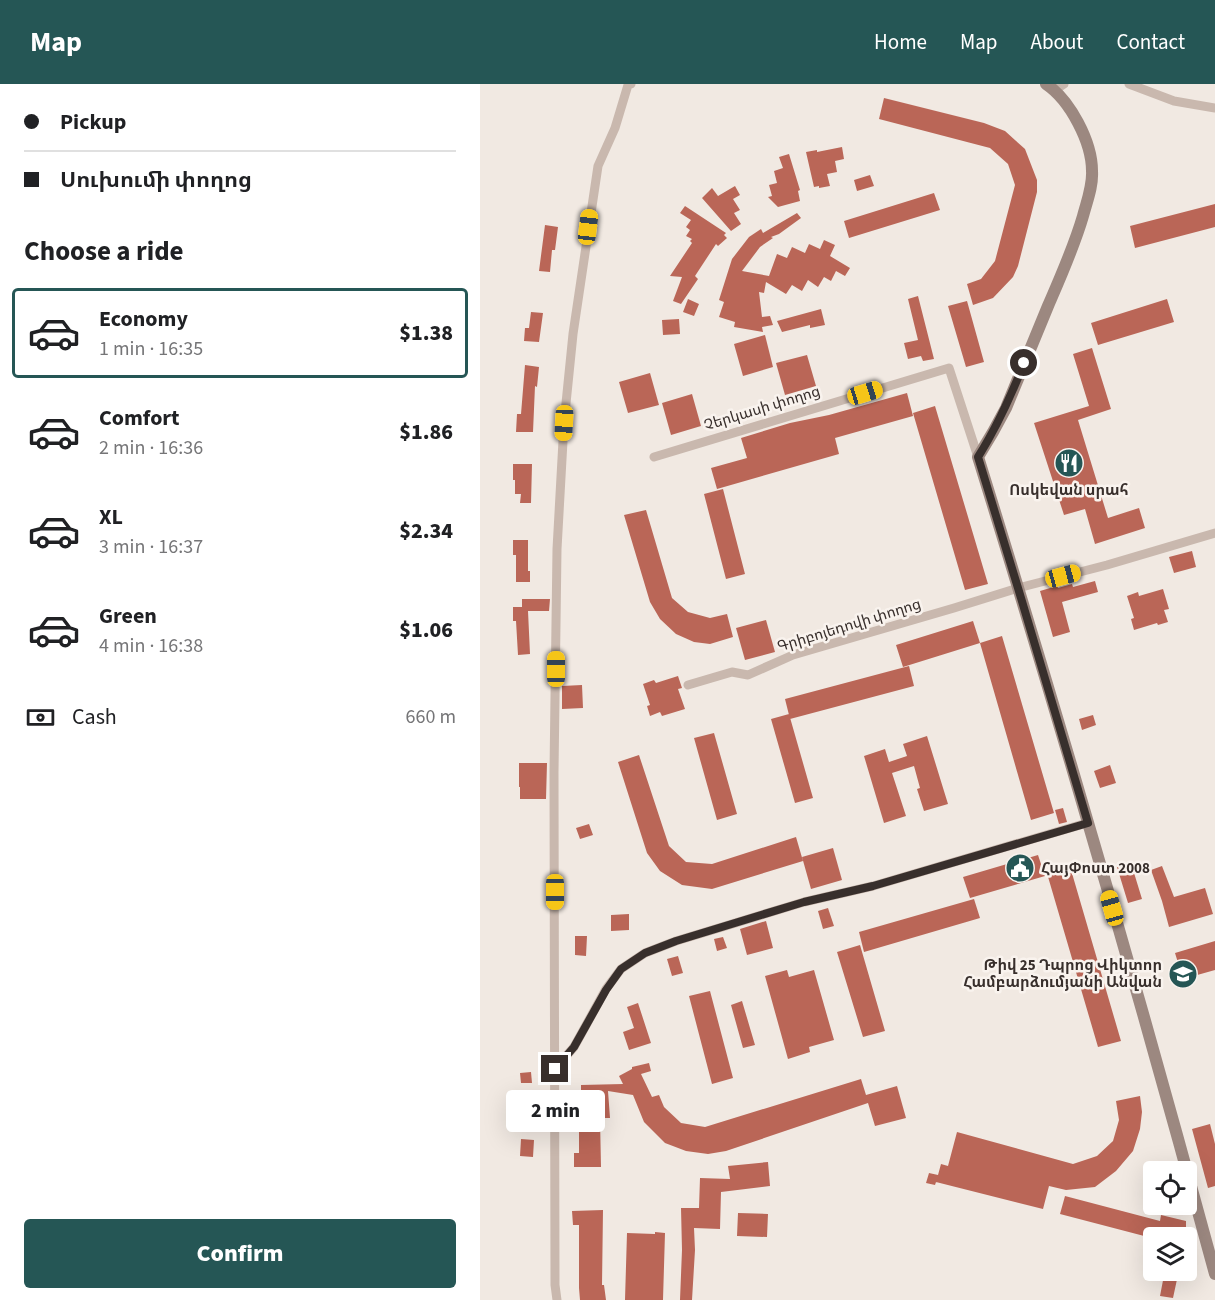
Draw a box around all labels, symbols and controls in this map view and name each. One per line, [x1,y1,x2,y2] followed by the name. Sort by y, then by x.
[30,22,82,62] text: Map
[874,27,927,57] text: Home
[960,27,998,57] text: Map
[1031,27,1083,57] text: About
[1116,27,1185,57] text: Contact
[60,106,126,138] text: Pickup
[60,164,252,196] text: Սուխումի փողոց
[577,208,599,246] car
[24,232,184,271] text: Choose a ride
[99,303,188,335] text: Economy
[27,306,81,360] icon: car
[399,317,453,349] text: $1.38
[99,335,203,363] text: 1 min · 16:35
[1010,349,1037,376] route start
[845,379,885,407] car
[701,381,823,436] street label: Չերկասի փողոց
[99,402,180,434] text: Comfort
[27,405,81,459] icon: car
[554,405,574,441] car
[399,416,453,448] text: $1.86
[99,434,203,462] text: 2 min · 16:36
[1053,447,1085,479] restaurant icon: Ոսկեվան սրահ
[1009,480,1129,501] place label: Ոսկեվան սրահ
[99,501,123,533] text: XL
[27,504,81,558] icon: car
[399,515,453,547] text: $2.34
[99,533,203,561] text: 3 min · 16:37
[1043,563,1083,589] car
[775,594,924,657] street label: Գրիբոյեդովի փողոց
[99,600,157,632] text: Green
[27,603,81,657] icon: car
[399,614,453,646] text: $1.06
[99,632,203,660] text: 4 min · 16:38
[547,651,565,687] car
[24,701,57,734] icon: cash
[72,701,117,733] text: Cash
[406,703,456,731] text: 660 m
[1004,852,1036,884] public building icon: ՀայՓոստ 2008
[1041,858,1150,879] place label: ՀայՓոստ 2008
[546,874,564,910] car
[1098,888,1126,928] car
[963,955,1162,993] place label: Թիվ 25 Դպրոց Վիկտոր Համբարձումյանի Անվան
[1167,958,1199,990] school or university icon: Թիվ 25 Դպրոց Վիկտոր Համբարձումյանի Անվան
[541,1055,568,1082] route end
[506,1090,604,1132] callout: 2 min
[531,1097,580,1125] text: 2 min
[1143,1161,1197,1281] map controls
[1143,1161,1197,1215] button: locate
[24,1219,456,1288] button: Confirm
[1143,1227,1197,1281] button: layers

